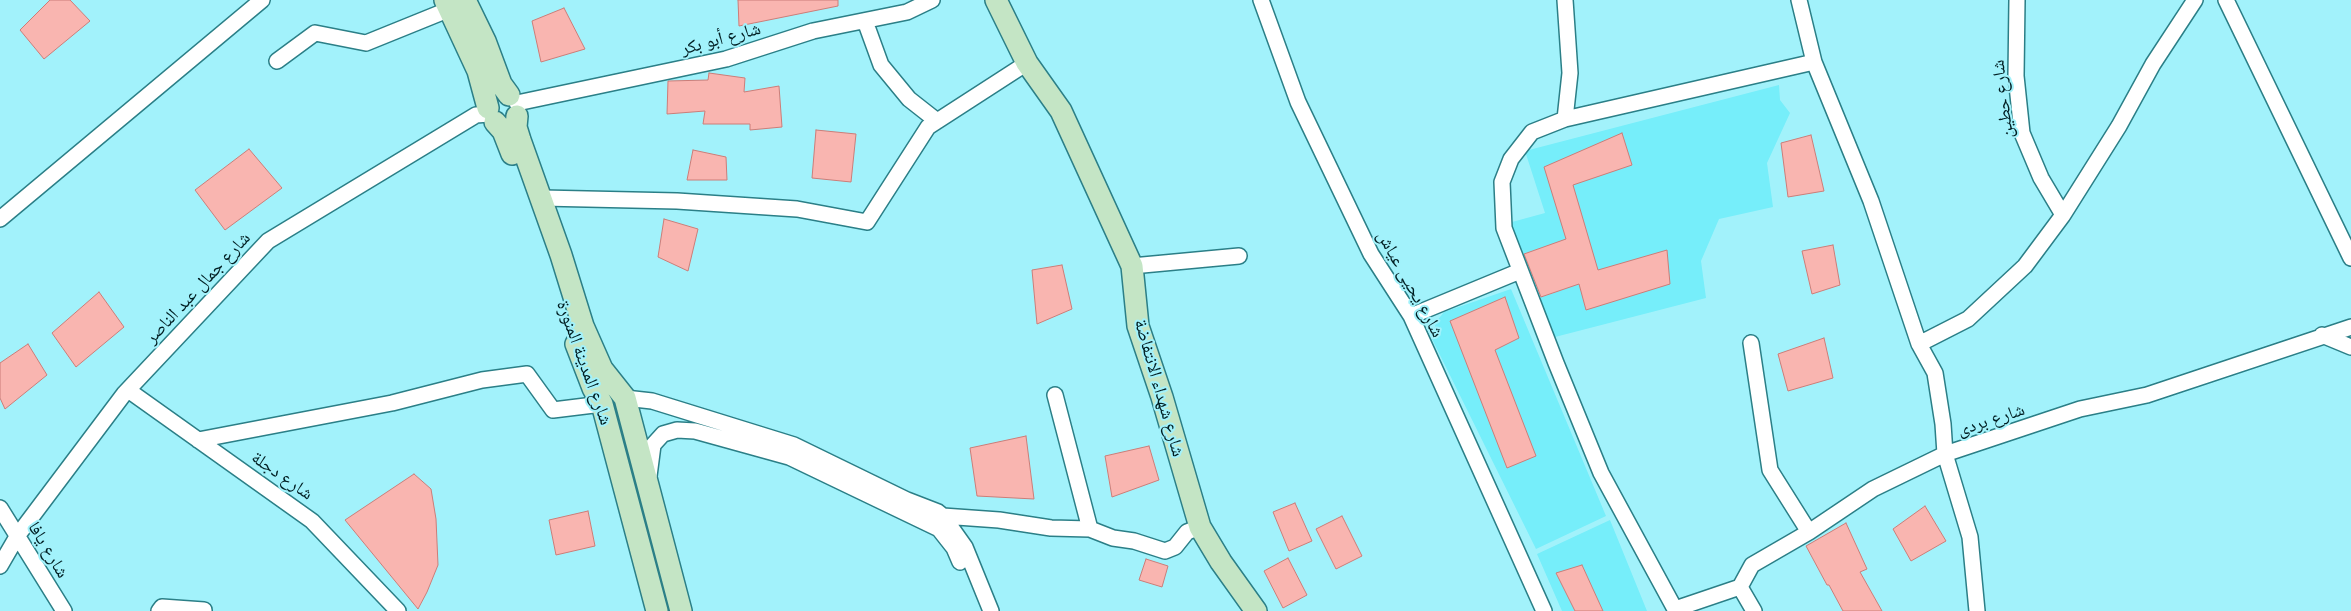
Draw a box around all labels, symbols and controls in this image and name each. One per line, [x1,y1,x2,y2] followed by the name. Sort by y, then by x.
[679,18,763,60] street label: شارع أبو بكر
[1987,59,2019,139] street label: شارع حطين
[1372,227,1448,341] street label: شارع يحيى عياش
[141,228,255,348] street label: شارع جمال عبد الناصر
[551,298,617,428] street label: شارع المدينة المنورة
[1129,317,1189,459] street label: شارع شهداء الانتفاضة
[1955,399,2027,441] street label: شارع بردى
[247,447,317,505] street label: شارع دجلة
[23,518,73,582] street label: شارع يافا

